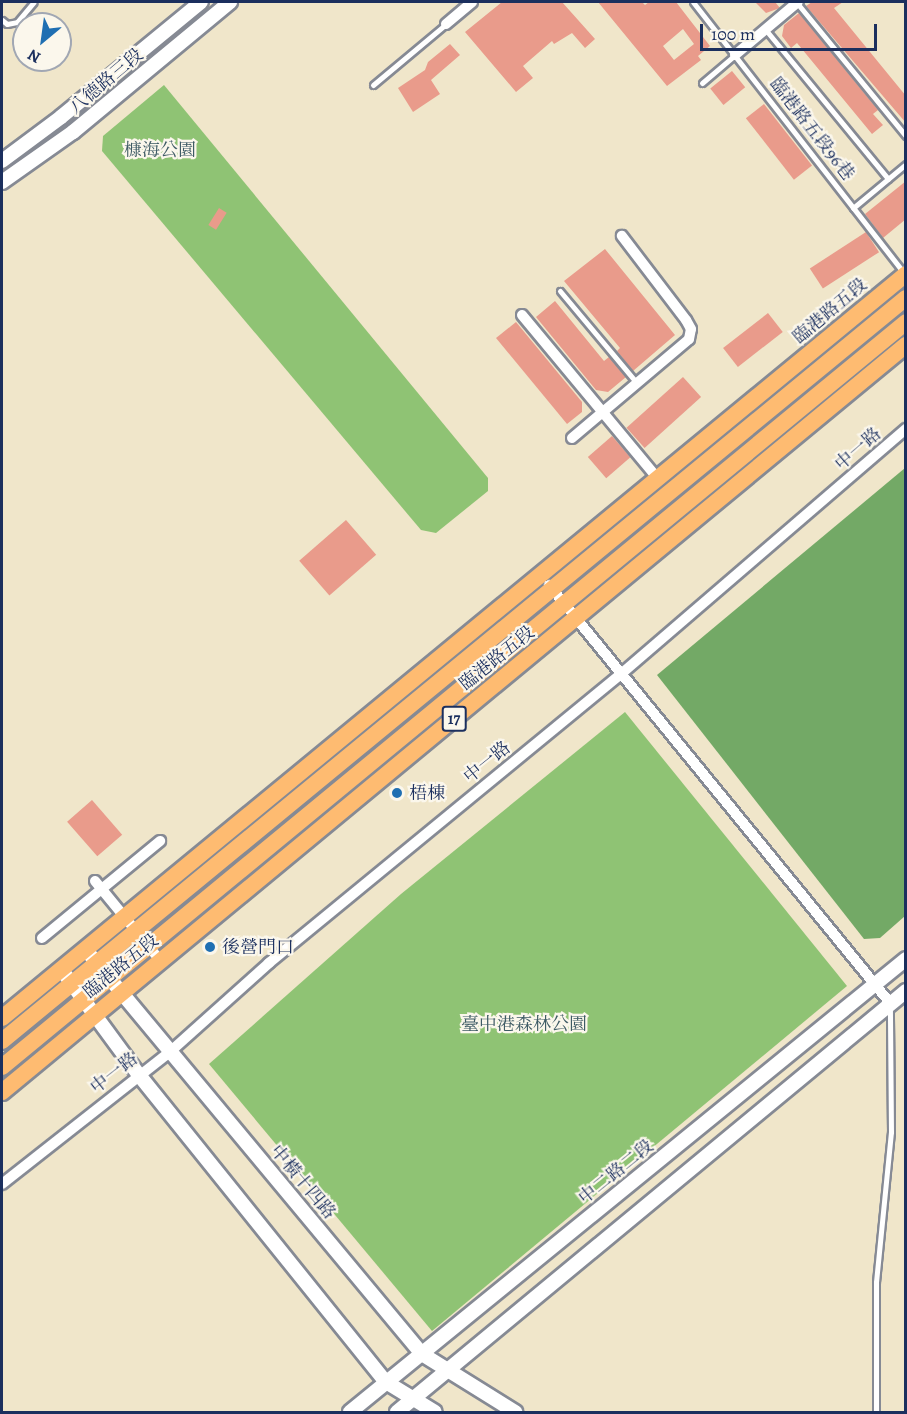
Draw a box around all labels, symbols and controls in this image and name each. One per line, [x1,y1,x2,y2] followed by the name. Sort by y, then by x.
[12,12,72,72] north arrow
[703,12,880,50] scale bar
[711,22,755,46] text: 100 m
[24,44,45,68] text: N
[65,44,147,118] street label: 八德路三段
[765,73,859,185] street label: 臨港路五段96巷
[124,139,196,161] park label: 槺海公園
[789,274,871,348] street label: 臨港路五段
[831,423,885,475] street label: 中一路
[455,621,539,695] street label: 臨港路五段
[440,706,468,732] road number: 17
[459,737,515,787] street label: 中一路
[409,782,445,804] place label: 梧棟
[390,786,404,800] marker: 梧棟
[79,929,163,1003] street label: 臨港路五段
[222,936,294,958] place label: 後營門口
[203,940,217,954] marker: 後營門口
[461,1013,587,1035] park label: 臺中港森林公園
[86,1048,142,1098] street label: 中一路
[574,1135,658,1209] street label: 中二路二段
[266,1141,340,1223] street label: 中橫十四路

